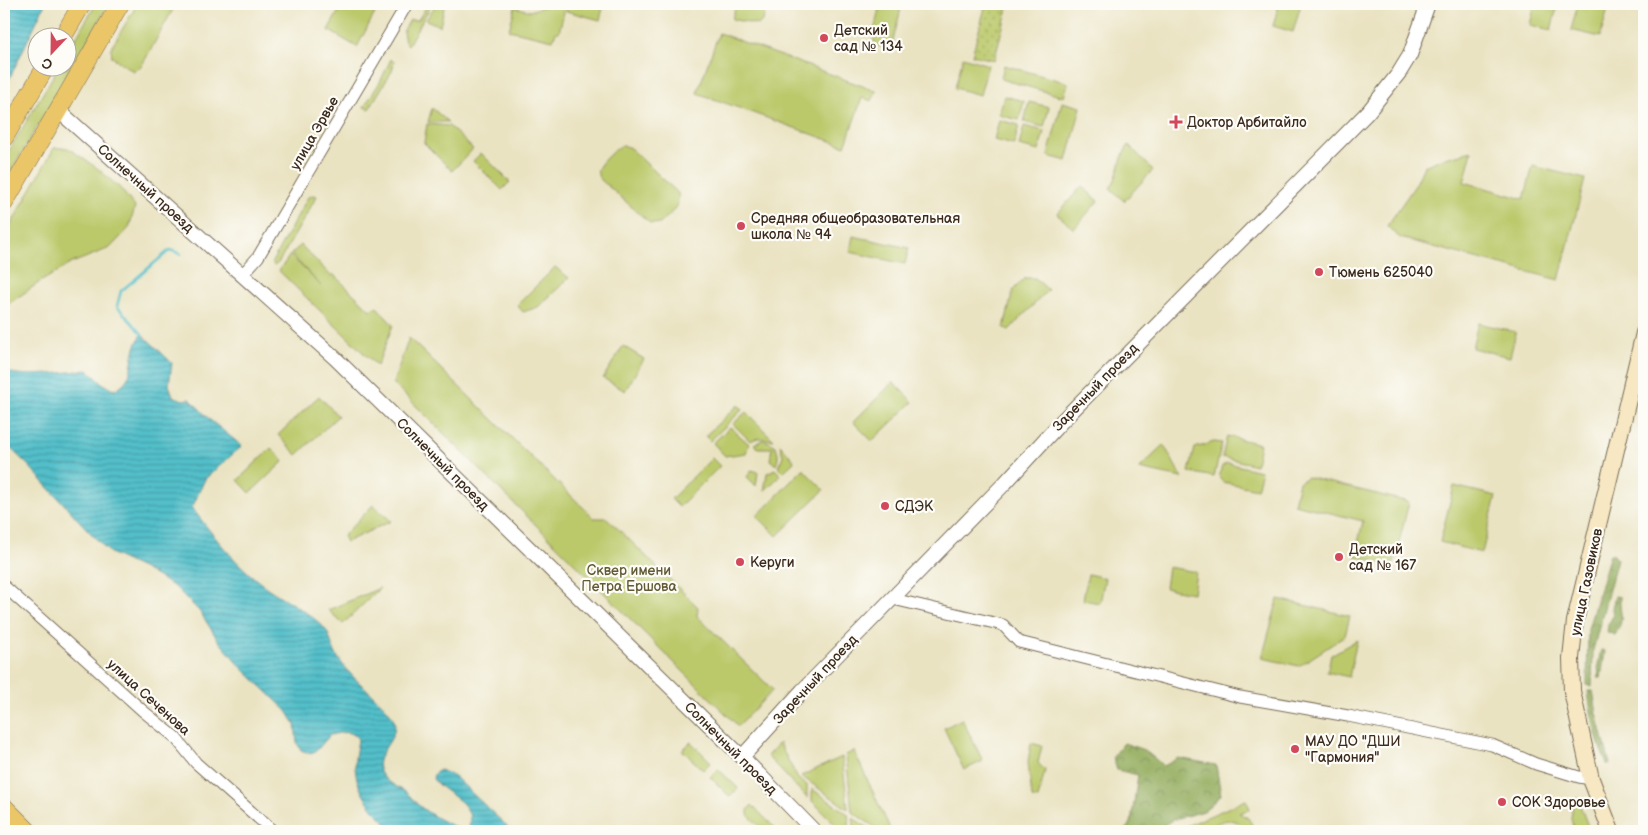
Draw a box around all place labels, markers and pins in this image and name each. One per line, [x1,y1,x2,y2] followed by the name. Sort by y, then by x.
[834,22,903,55] place label: Детский сад № 134
[818,32,830,44] marker: Детский сад № 134
[1187,114,1307,131] place label: Доктор Арбитайло
[1169,115,1183,129] marker: Доктор Арбитайло
[751,210,960,243] place label: Средняя общеобразовательная школа № 94
[735,220,747,232] marker: Средняя общеобразовательная школа № 94
[1329,264,1433,281] place label: Тюмень 625040
[1313,266,1325,278] marker: Тюмень 625040
[895,498,934,515] place label: СДЭК
[879,500,891,512] marker: СДЭК
[1349,541,1416,574] place label: Детский сад № 167
[1333,551,1345,563] marker: Детский сад № 167
[750,554,794,571] place label: Керуги
[734,556,746,568] marker: Керуги
[1305,733,1401,766] place label: МАУ ДО "ДШИ "Гармония"
[1289,743,1301,755] marker: МАУ ДО "ДШИ "Гармония"
[1512,794,1606,811] place label: СОК Здоровье
[1496,796,1508,808] marker: СОК Здоровье

